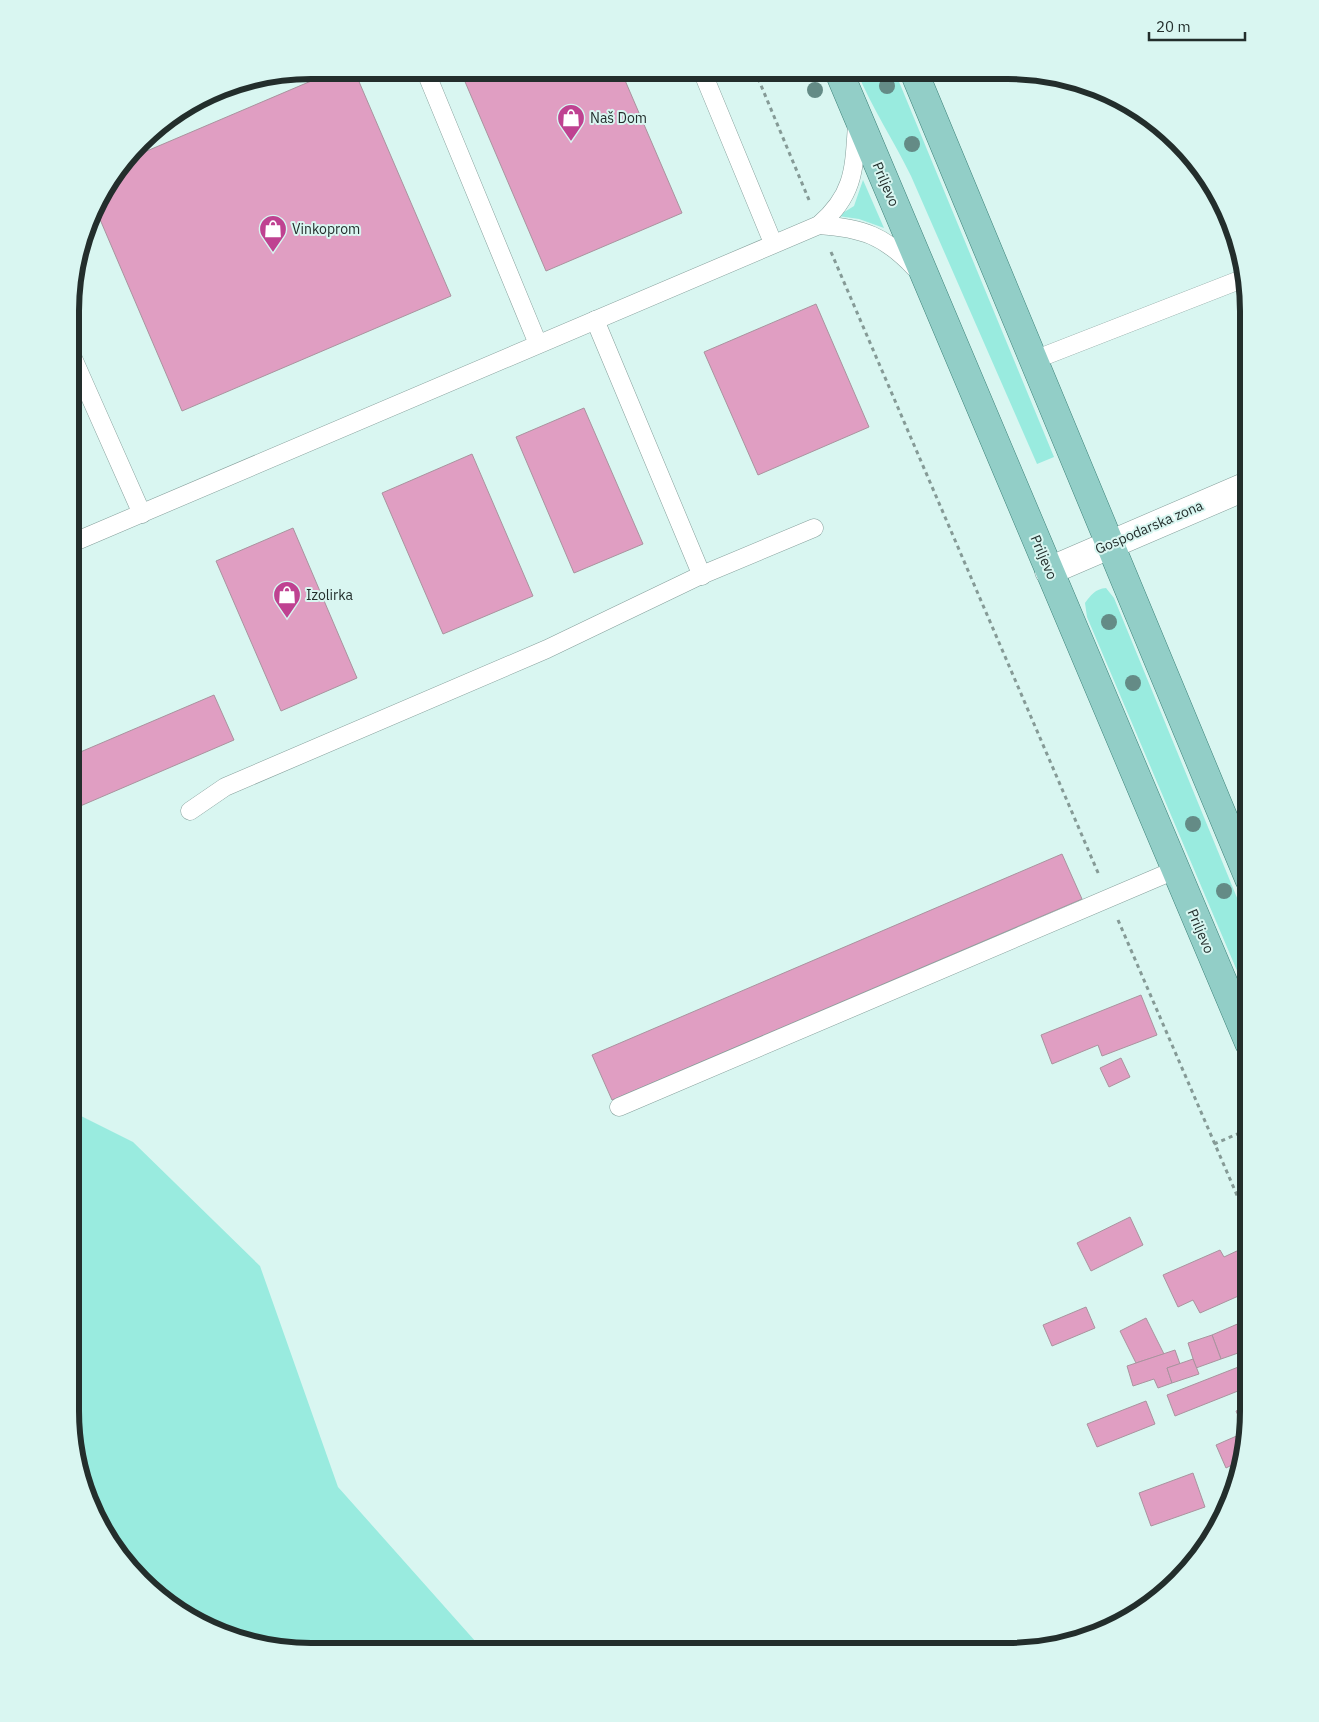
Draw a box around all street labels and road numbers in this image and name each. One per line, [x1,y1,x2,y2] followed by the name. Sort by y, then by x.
[869,159,903,209] street label: Priljevo
[1092,496,1206,558] street label: Gospodarska zona
[1027,532,1061,582] street label: Priljevo
[1184,906,1218,956] street label: Priljevo

